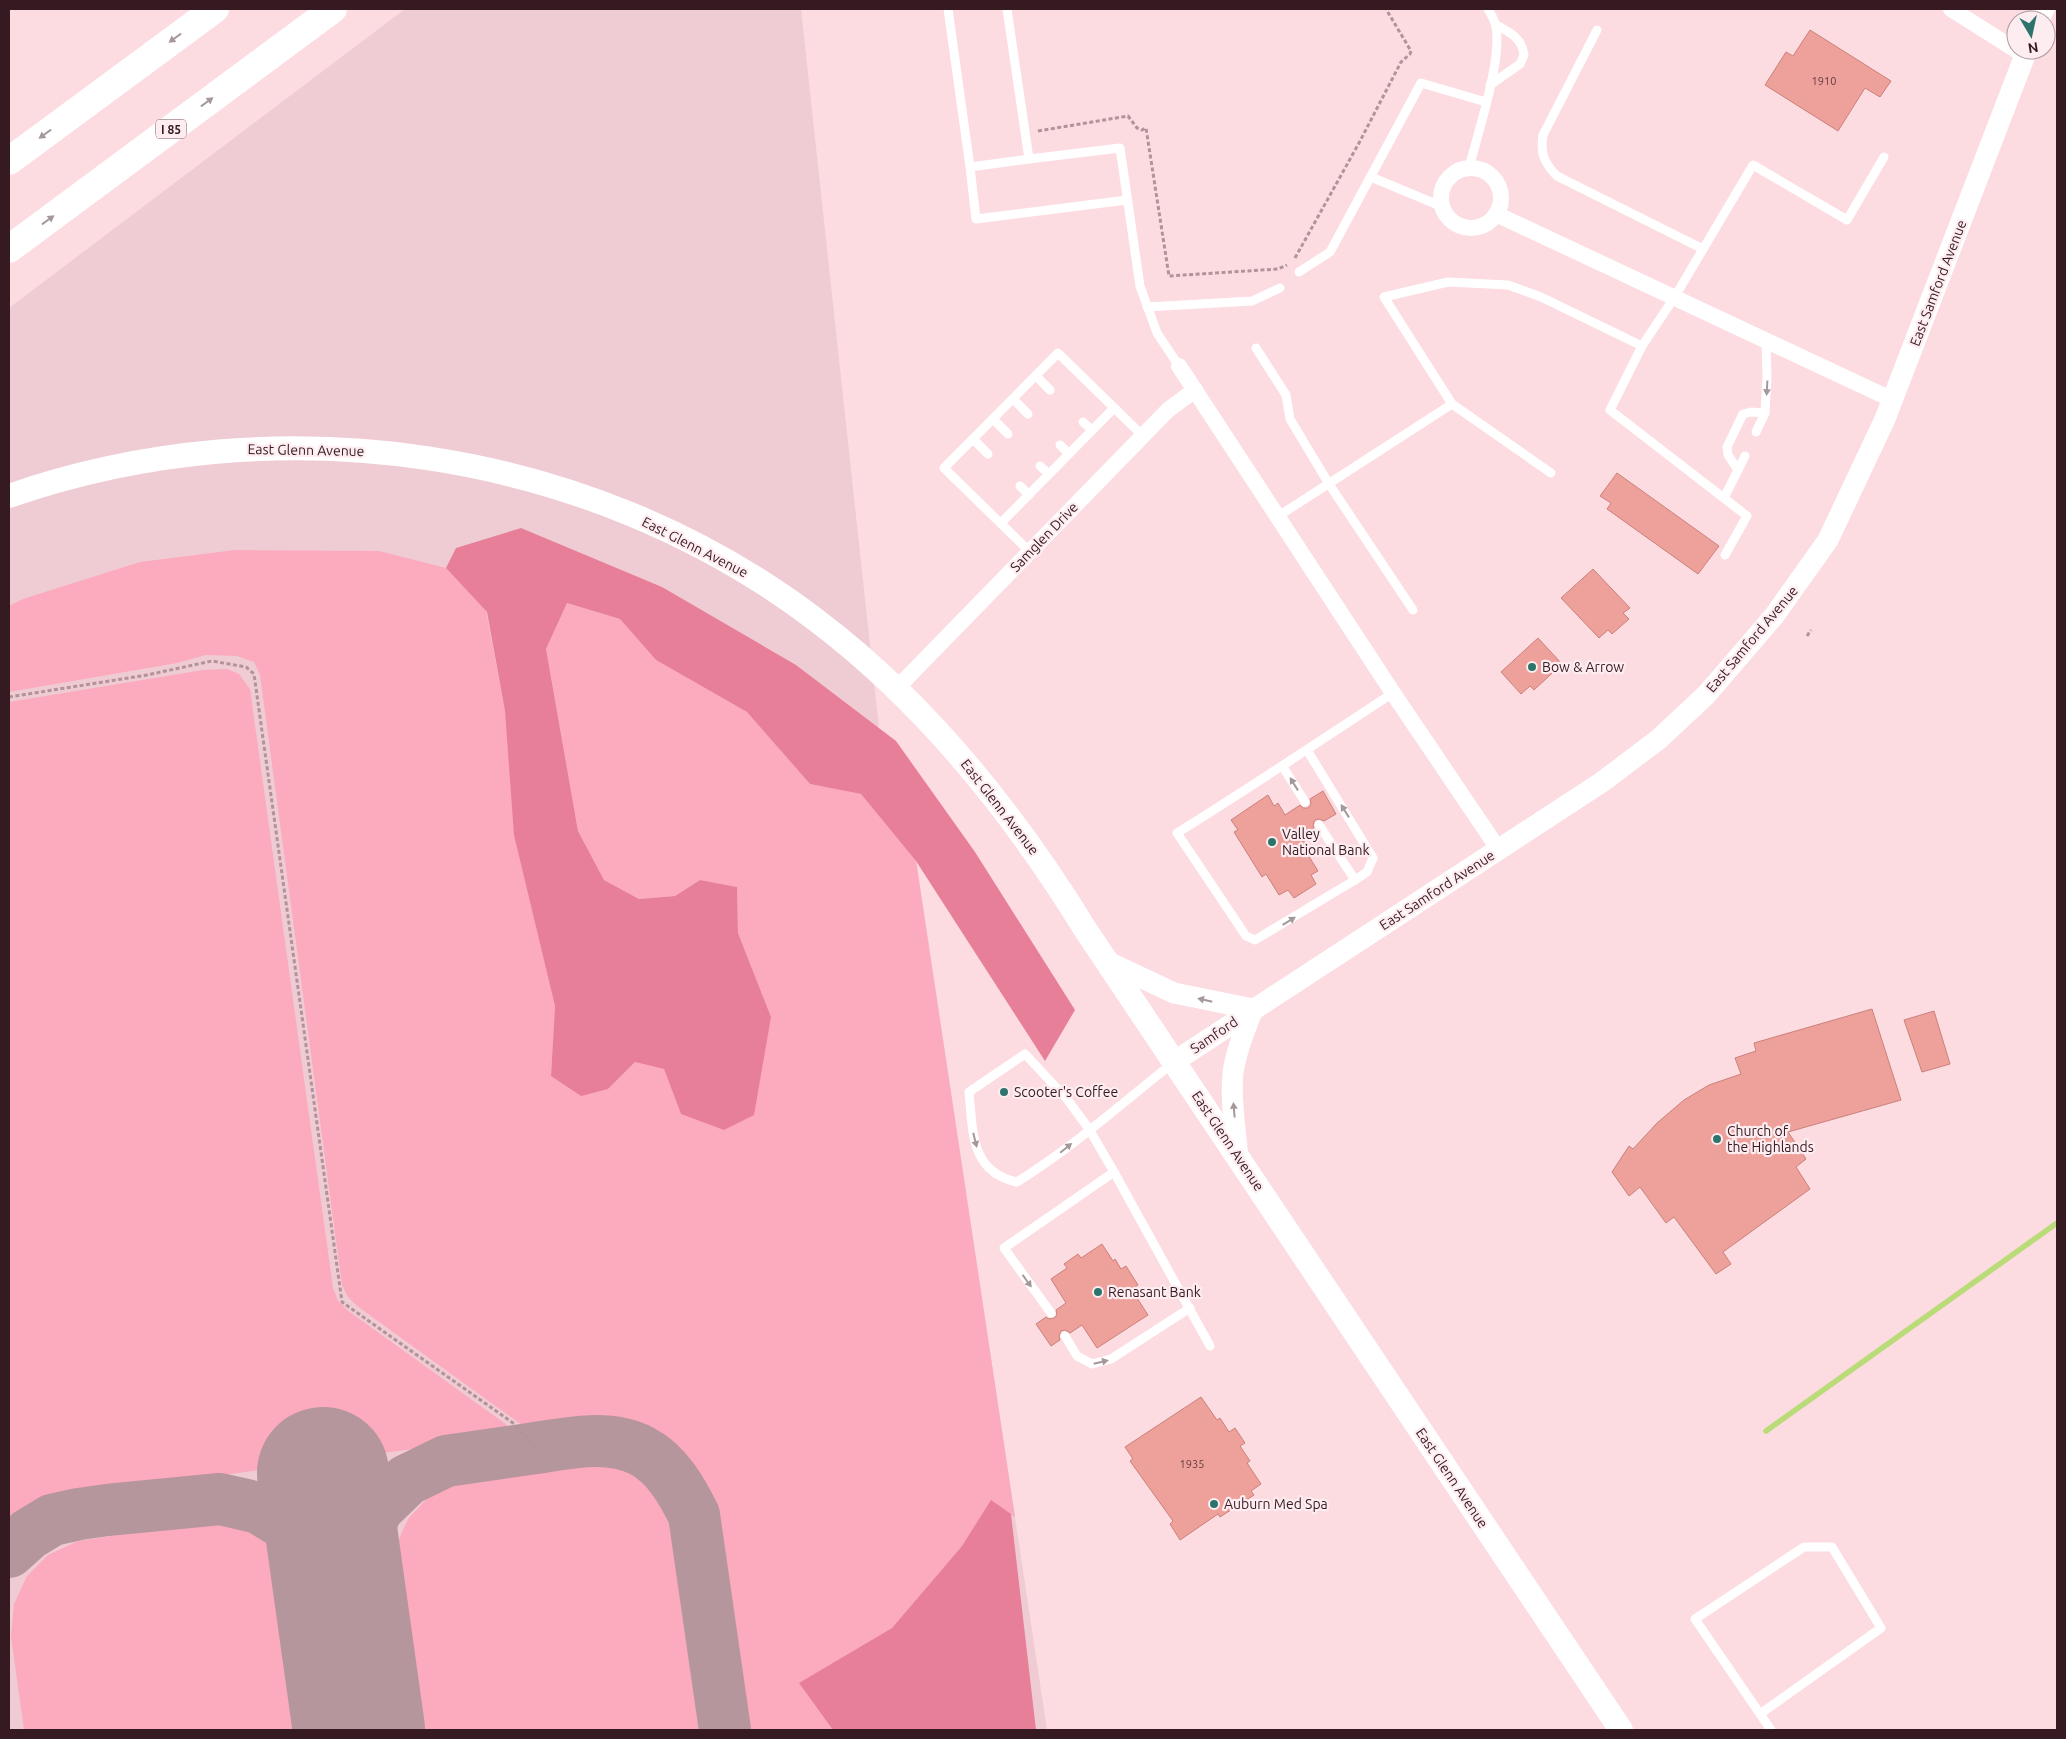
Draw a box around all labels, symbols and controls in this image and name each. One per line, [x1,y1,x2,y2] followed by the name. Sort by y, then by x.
[2006,10,2056,60] north arrow
[168,33,182,43] one-way arrow
[2027,39,2039,57] text: N
[1812,75,1836,87] house number: 1910
[200,97,214,107] one-way arrow
[156,120,186,138] road number: I 85
[39,129,52,140] one-way arrow
[41,214,54,225] one-way arrow
[1907,218,1969,348] street label: East Samford Avenue
[1762,380,1770,396] one-way arrow
[247,441,365,459] street label: East Glenn Avenue
[1007,499,1081,575] street label: Samglen Drive
[639,513,751,581] street label: East Glenn Avenue
[1703,583,1801,695] street label: East Samford Avenue
[1542,659,1624,675] place label: Bow & Arrow
[1526,661,1538,673] marker: Bow & Arrow
[958,756,1042,858] street label: East Glenn Avenue
[1289,778,1299,791] one-way arrow
[1341,805,1350,818] one-way arrow
[1282,826,1370,858] place label: Valley National Bank
[1266,836,1278,848] marker: Valley National Bank
[1377,847,1497,933] street label: East Samford Avenue
[1282,916,1295,925] one-way arrow
[1197,996,1212,1004] one-way arrow
[1187,1013,1241,1057] street label: Samford
[1014,1084,1118,1100] place label: Scooter's Coffee
[998,1086,1010,1098] marker: Scooter's Coffee
[1189,1088,1267,1194] street label: East Glenn Avenue
[1230,1102,1238,1118] one-way arrow
[1727,1123,1814,1155] place label: Church of the Highlands
[971,1133,979,1148] one-way arrow
[1711,1133,1723,1145] marker: Church of the Highlands
[1059,1142,1072,1153] one-way arrow
[1022,1274,1033,1287] one-way arrow
[1108,1284,1201,1300] place label: Renasant Bank
[1092,1286,1104,1298] marker: Renasant Bank
[1093,1358,1108,1366] one-way arrow
[1413,1425,1491,1531] street label: East Glenn Avenue
[1180,1458,1204,1470] house number: 1935
[1224,1496,1328,1512] place label: Auburn Med Spa
[1208,1498,1220,1510] marker: Auburn Med Spa

